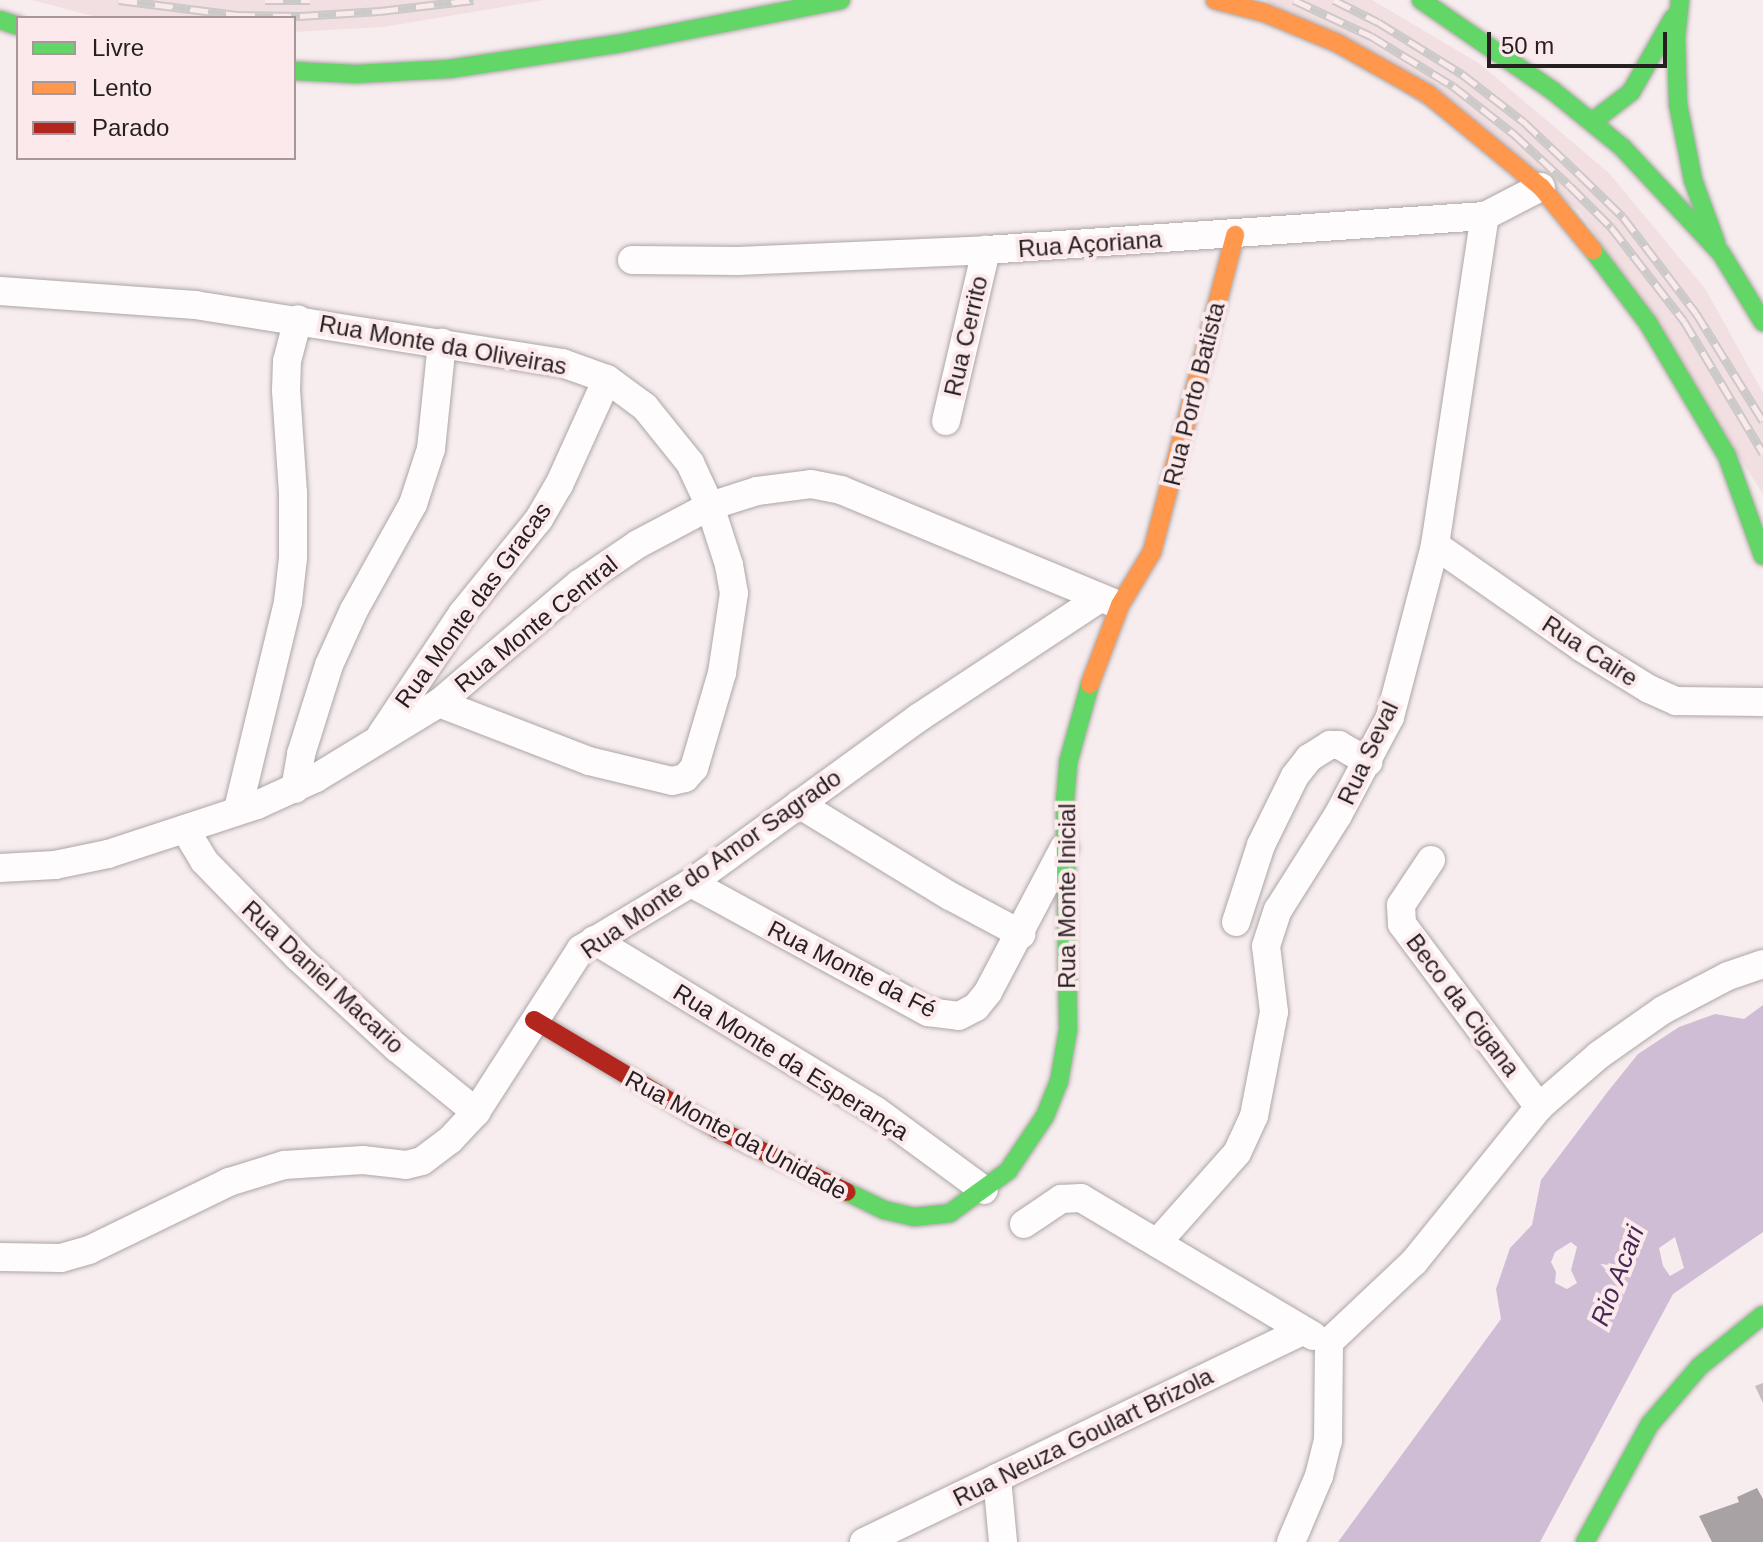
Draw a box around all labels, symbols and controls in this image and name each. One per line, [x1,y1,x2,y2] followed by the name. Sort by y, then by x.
[16,16,296,160] legend
[1491,16,1671,66] scale bar
[1501,32,1554,59] text: 50 m
[92,34,144,61] text: Livre
[92,74,152,101] text: Lento
[92,114,169,141] text: Parado
[1016,225,1164,263] street label: Rua Açoriana
[938,273,994,399] street label: Rua Cerrito
[1157,299,1231,489] street label: Rua Porto Batista
[317,309,569,381] street label: Rua Monte da Oliveiras
[389,497,557,713] street label: Rua Monte das Gracas
[449,549,623,699] street label: Rua Monte Central
[1537,609,1643,693] street label: Rua Caire
[1332,697,1404,809] street label: Rua Seval
[575,763,847,965] street label: Rua Monte do Amor Sagrado
[1053,803,1081,989] street label: Rua Monte Inicial
[236,895,410,1059] street label: Rua Daniel Macario
[763,914,941,1024] street label: Rua Monte da Fé
[1400,928,1526,1082] street label: Beco da Cigana
[668,978,914,1146] street label: Rua Monte da Esperança
[620,1064,852,1206] street label: Rua Monte da Unidade
[1585,1221,1651,1331] water label: Rio Acari
[948,1361,1218,1513] street label: Rua Neuza Goulart Brizola

